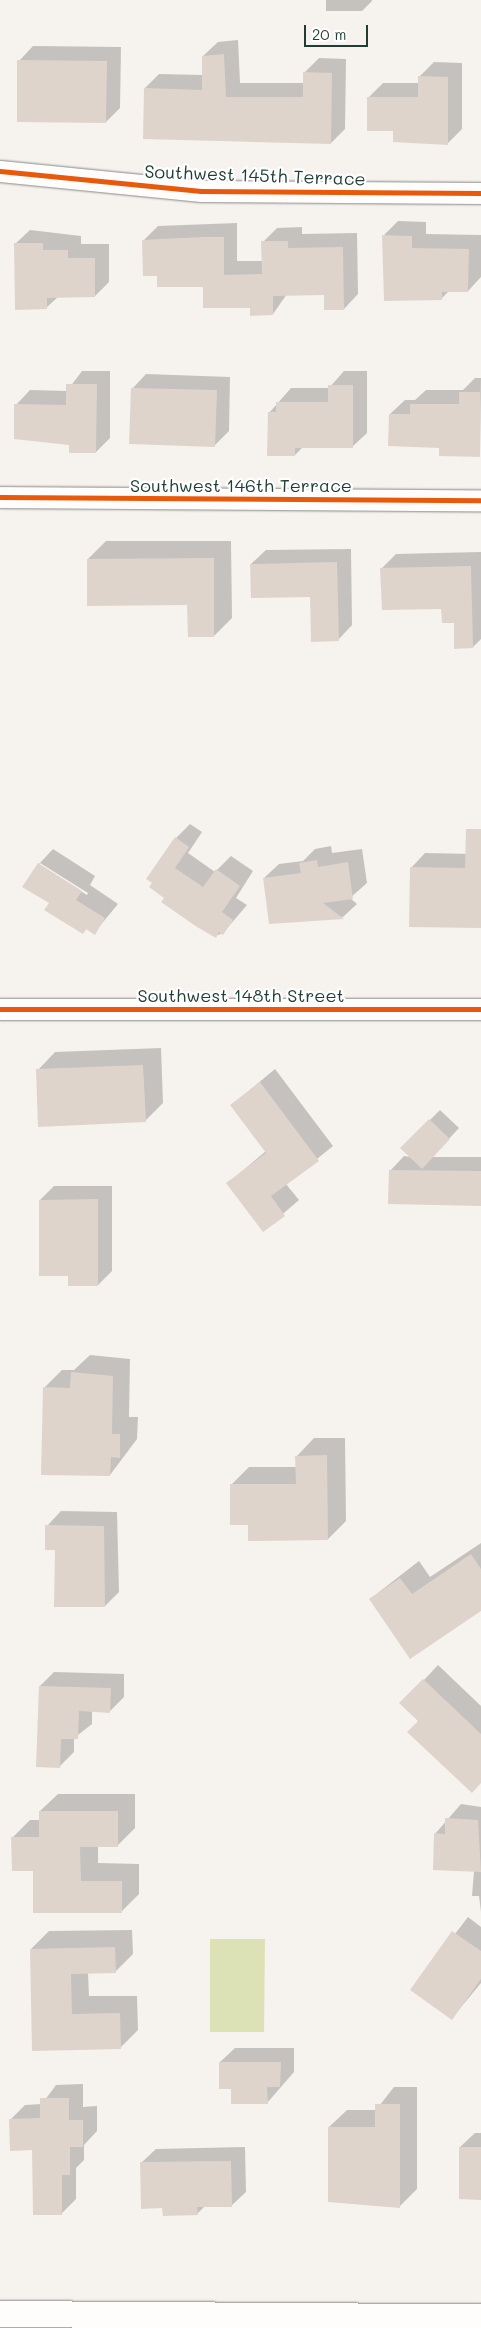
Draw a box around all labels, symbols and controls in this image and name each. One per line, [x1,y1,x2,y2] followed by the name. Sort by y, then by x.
[306,15,370,47] scale bar
[312,24,346,44] text: 20 m
[144,160,366,190] street label: Southwest 145th Terrace
[130,474,352,496] street label: Southwest 146th Terrace
[138,984,344,1006] street label: Southwest 148th Street

